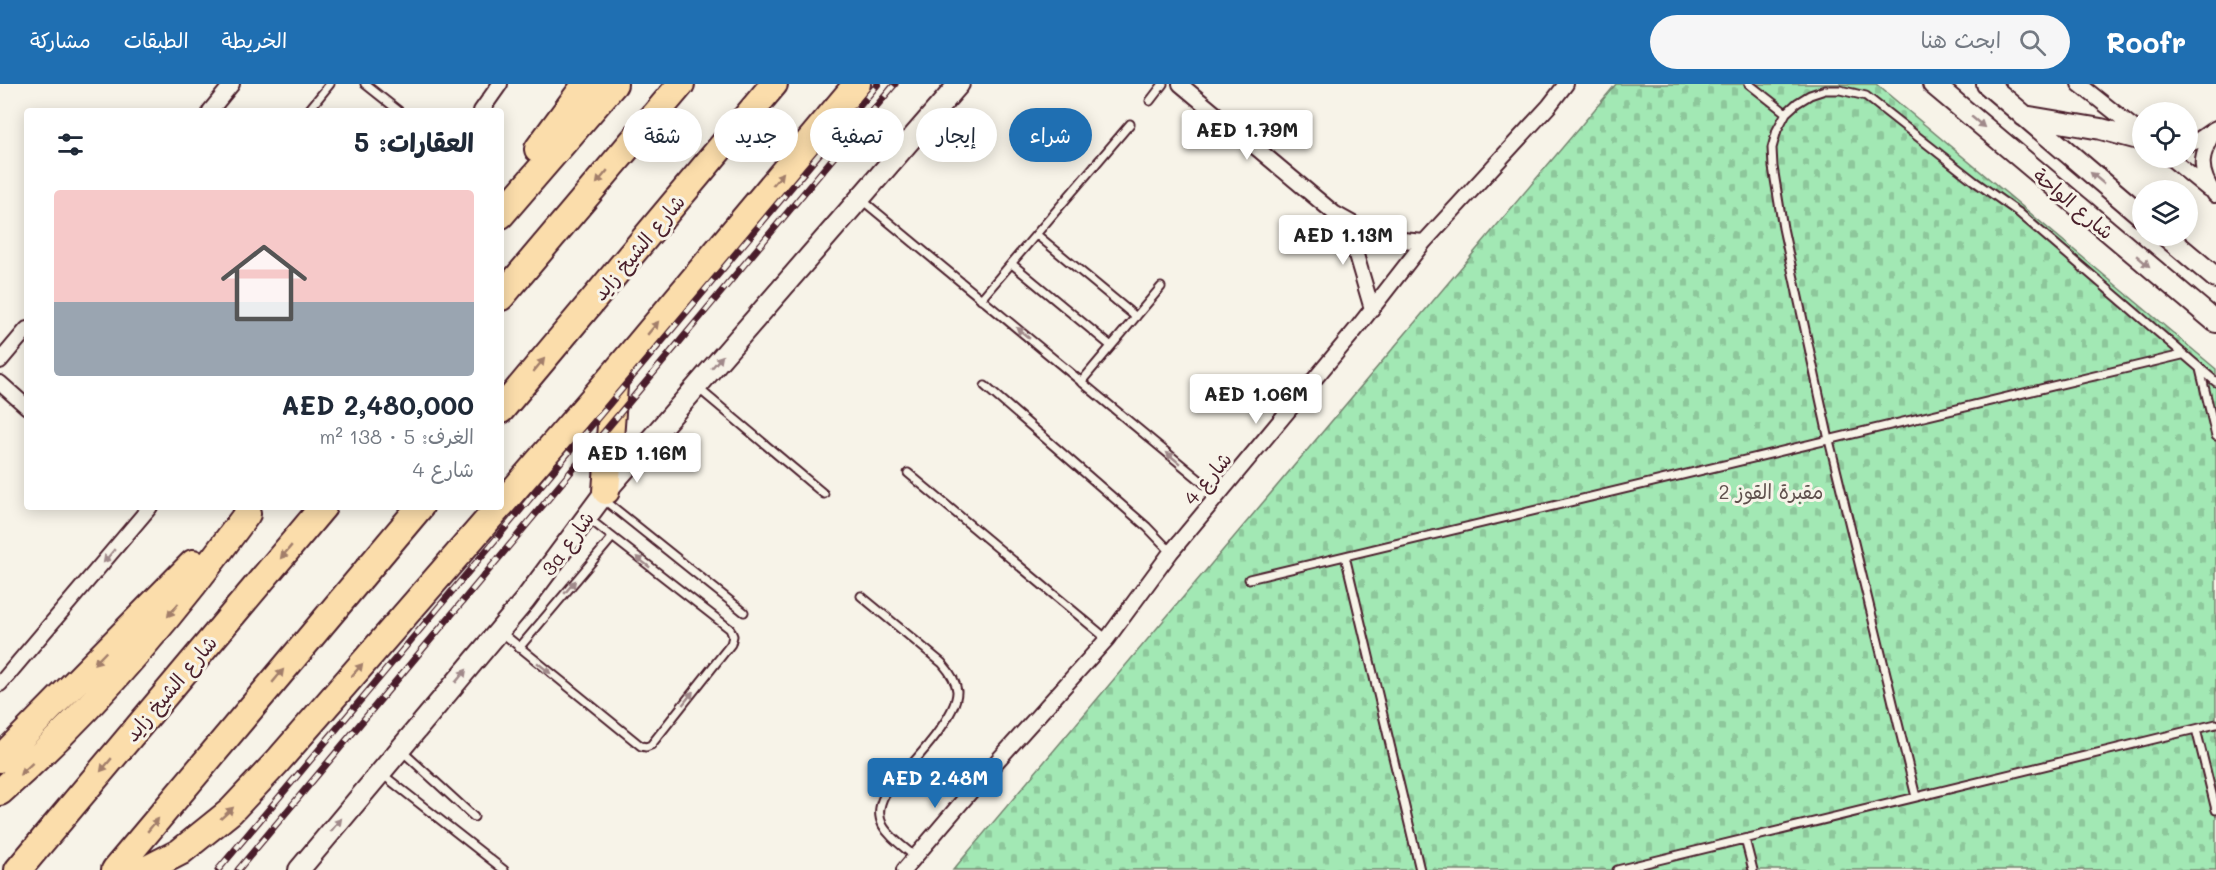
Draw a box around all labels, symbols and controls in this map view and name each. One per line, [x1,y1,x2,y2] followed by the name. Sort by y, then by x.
[1650,15,2070,69] search box
[2106,24,2186,60] text: Roofr
[1920,25,2001,54] text: ابحث هنا
[30,26,91,53] text: مشاركة
[124,26,189,53] text: الطبقات
[222,26,287,53] text: الخريطة
[2016,26,2049,59] icon: search
[2132,102,2198,246] map controls
[2132,102,2198,168] button: locate
[623,108,702,162] chip: شقة
[714,108,798,162] chip: جديد
[810,108,904,162] chip: تصفية
[916,108,997,162] chip: إيجار
[1009,108,1092,162] chip: شراء
[1178,110,1316,161] pin: AED 1.79M
[1970,115,1985,128] one-way arrow
[1196,116,1298,142] text: AED 1.79M
[354,125,474,159] text: العقارات: 5
[54,128,87,161] icon: filters
[2027,162,2120,246] street label: شارع الواحة
[596,169,609,184] one-way arrow
[771,171,784,187] one-way arrow
[2090,172,2105,185] one-way arrow
[2132,180,2198,246] button: layers
[586,189,691,307] street label: شارع الشيخ زايد
[1274,215,1412,266] pin: AED 1.13M
[1293,221,1393,247] text: AED 1.13M
[210,229,318,337] icon: home
[2135,254,2151,267] one-way arrow
[646,321,659,336] one-way arrow
[1015,327,1031,340] one-way arrow
[711,354,724,370] one-way arrow
[532,357,545,373] one-way arrow
[1187,374,1325,425] pin: AED 1.06M
[1204,380,1308,406] text: AED 1.06M
[281,388,474,422] text: AED 2,480,000
[319,423,474,449] text: الغرف: 5 · 138 m²
[568,433,706,484] pin: AED 1.16M
[587,439,687,465] text: AED 1.16M
[1177,446,1238,511] street label: شارع 4
[1166,452,1181,465] one-way arrow
[413,456,474,482] text: شارع 4
[1719,478,1823,505] park label: مقبرة القوز 2
[535,505,601,582] street label: 3a شارع
[279,544,292,560] one-way arrow
[103,548,116,563] one-way arrow
[636,556,652,568] one-way arrow
[563,580,576,595] one-way arrow
[167,603,179,618] one-way arrow
[118,630,223,748] street label: شارع الشيخ زايد
[94,650,107,665] one-way arrow
[536,661,552,674] one-way arrow
[350,663,363,678] one-way arrow
[455,668,467,683] one-way arrow
[271,669,284,684] one-way arrow
[682,690,695,706] one-way arrow
[100,757,113,772] one-way arrow
[866,758,1004,809] pin: AED 2.48M
[19,761,33,775] one-way arrow
[882,764,988,790] text: AED 2.48M
[220,806,235,820] one-way arrow
[146,817,159,833] one-way arrow
[329,818,342,833] one-way arrow

